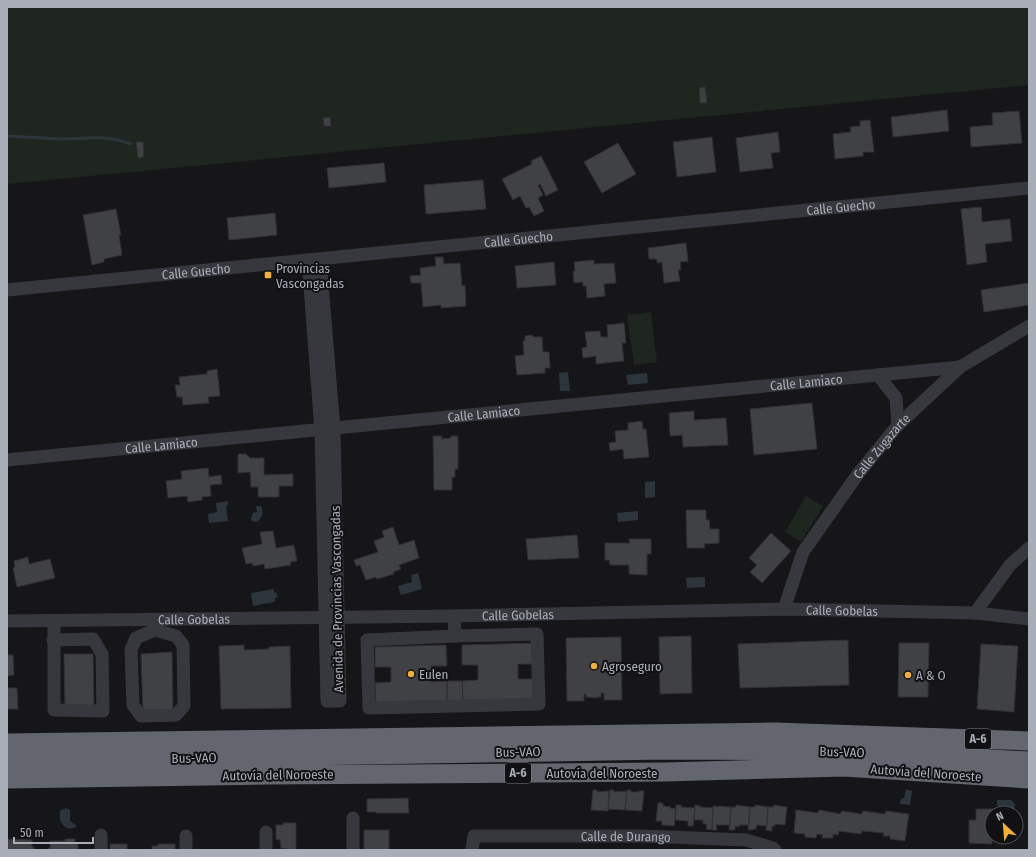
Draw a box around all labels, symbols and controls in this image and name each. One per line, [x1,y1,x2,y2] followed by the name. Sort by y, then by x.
[806,196,876,218] street label: Calle Guecho
[483,228,554,250] street label: Calle Guecho
[161,260,231,282] street label: Calle Guecho
[276,261,344,291] place label: Provincias Vascongadas
[263,270,273,280] marker: Provincias Vascongadas
[769,371,843,393] street label: Calle Lamiaco
[447,402,521,424] street label: Calle Lamiaco
[850,410,913,481] street label: Calle Zugazarte
[124,434,198,456] street label: Calle Lamiaco
[328,505,346,693] street label: Avenida de Provincias Vascongadas
[806,602,878,618] street label: Calle Gobelas
[482,606,555,623] street label: Calle Gobelas
[158,611,230,627] street label: Calle Gobelas
[602,659,662,674] place label: Agroseguro
[589,661,599,671] marker: Agroseguro
[419,667,448,682] place label: Eulen
[916,668,946,683] place label: A & O
[406,669,416,679] marker: Eulen
[903,670,913,680] marker: A & O
[965,729,991,749] road number: A-6
[495,744,541,760] street label: Bus-VAO
[819,744,865,760] street label: Bus-VAO
[171,750,217,766] street label: Bus-VAO
[870,762,982,784] street label: Autovía del Noroeste
[505,763,531,783] road number: A-6
[546,766,658,781] street label: Autovía del Noroeste
[222,767,334,783] street label: Autovía del Noroeste
[984,805,1024,845] north arrow
[994,809,1006,824] text: N
[14,819,93,845] scale bar
[20,826,44,840] text: 50 m
[581,828,671,845] street label: Calle de Durango

